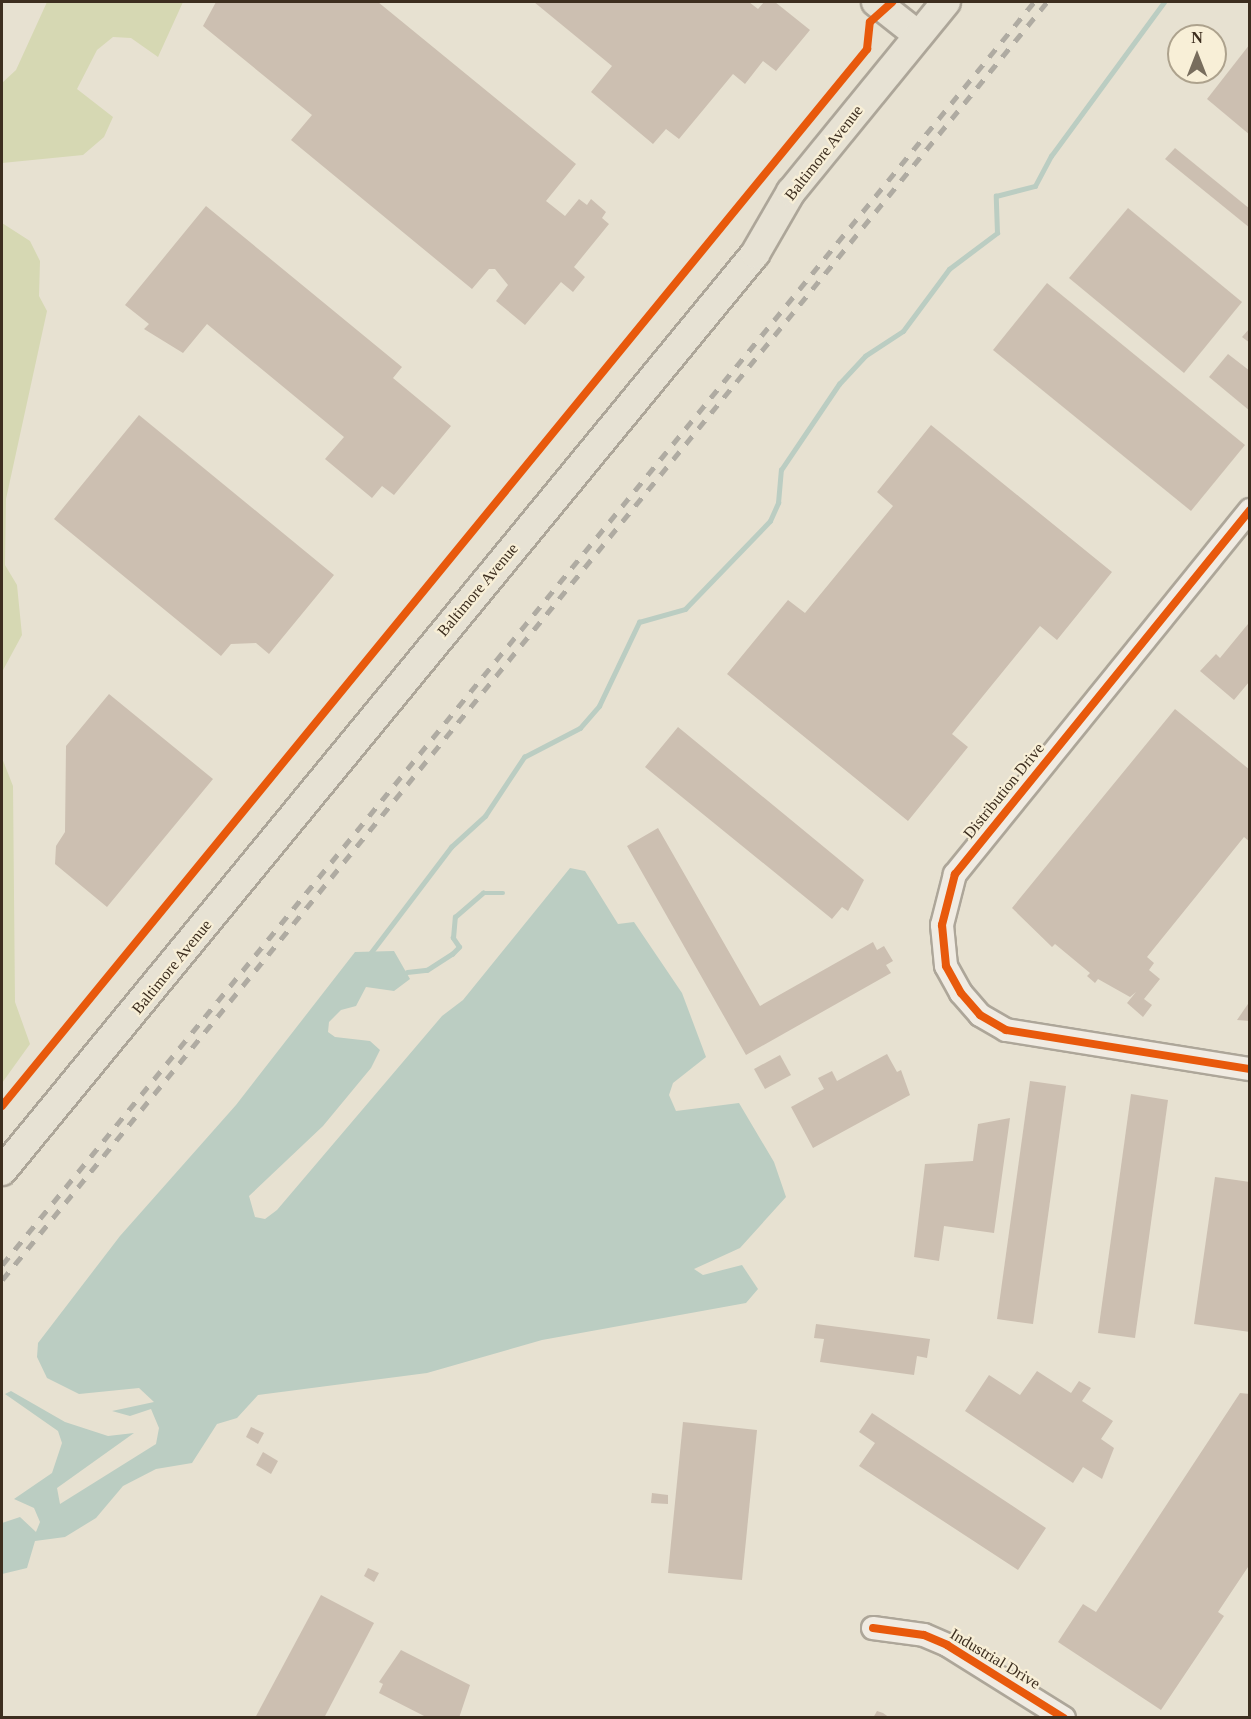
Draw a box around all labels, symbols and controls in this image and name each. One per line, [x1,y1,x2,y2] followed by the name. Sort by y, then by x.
[1167,24,1227,84] north arrow
[1191,29,1203,46] text: N
[781,101,867,205] street label: Baltimore Avenue
[433,539,523,641] street label: Baltimore Avenue
[959,739,1049,843] street label: Distribution Drive
[128,916,216,1018] street label: Baltimore Avenue
[946,1625,1044,1693] street label: Industrial Drive

